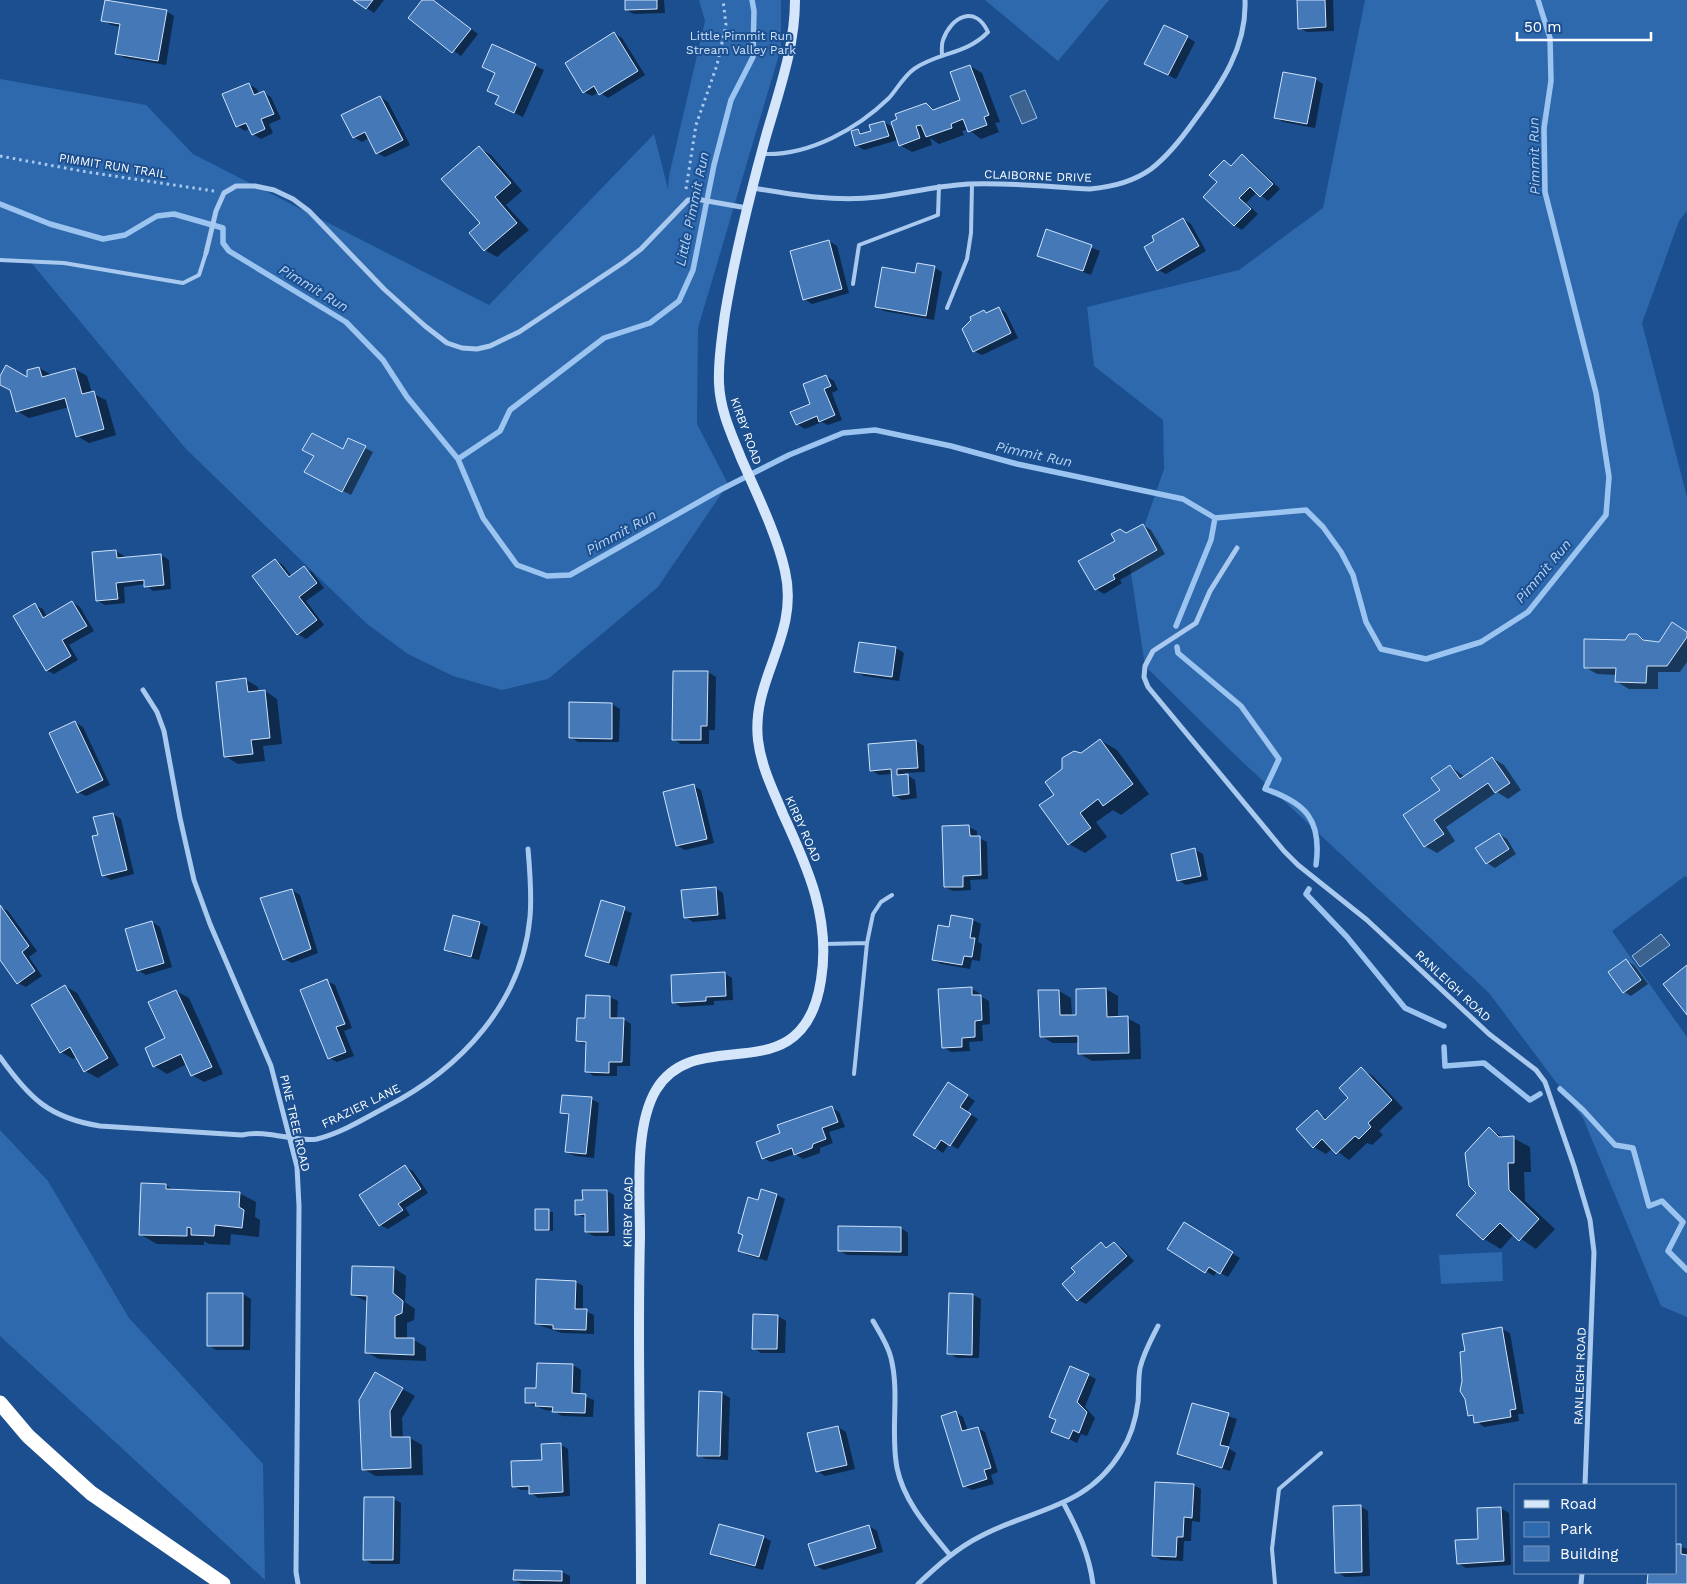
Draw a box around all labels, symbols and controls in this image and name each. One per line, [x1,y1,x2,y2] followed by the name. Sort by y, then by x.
[1517,10,1651,42] scale bar
[1524,18,1561,36] text: 50 m
[686,29,796,57] park label: Little Pimmit Run Stream Valley Park
[1525,117,1543,195] water label: Pimmit Run
[672,150,712,268] water label: Little Pimmit Run
[58,151,168,181] street label: PIMMIT RUN TRAIL
[984,167,1092,185] street label: CLAIBORNE DRIVE
[277,261,351,315] water label: Pimmit Run
[727,395,765,467] street label: KIRBY ROAD
[994,438,1074,470] water label: Pimmit Run
[583,506,659,558] water label: Pimmit Run
[1512,536,1574,606] water label: Pimmit Run
[782,794,824,864] street label: KIRBY ROAD
[1412,948,1494,1024] street label: RANLEIGH ROAD
[277,1073,313,1173] street label: PINE TREE ROAD
[319,1081,403,1131] street label: FRAZIER LANE
[620,1177,636,1247] street label: KIRBY ROAD
[1571,1327,1589,1425] street label: RANLEIGH ROAD
[1514,1484,1677,1574] legend
[1560,1495,1597,1513] text: Road
[1560,1520,1593,1538] text: Park
[1560,1545,1618,1563] text: Building

